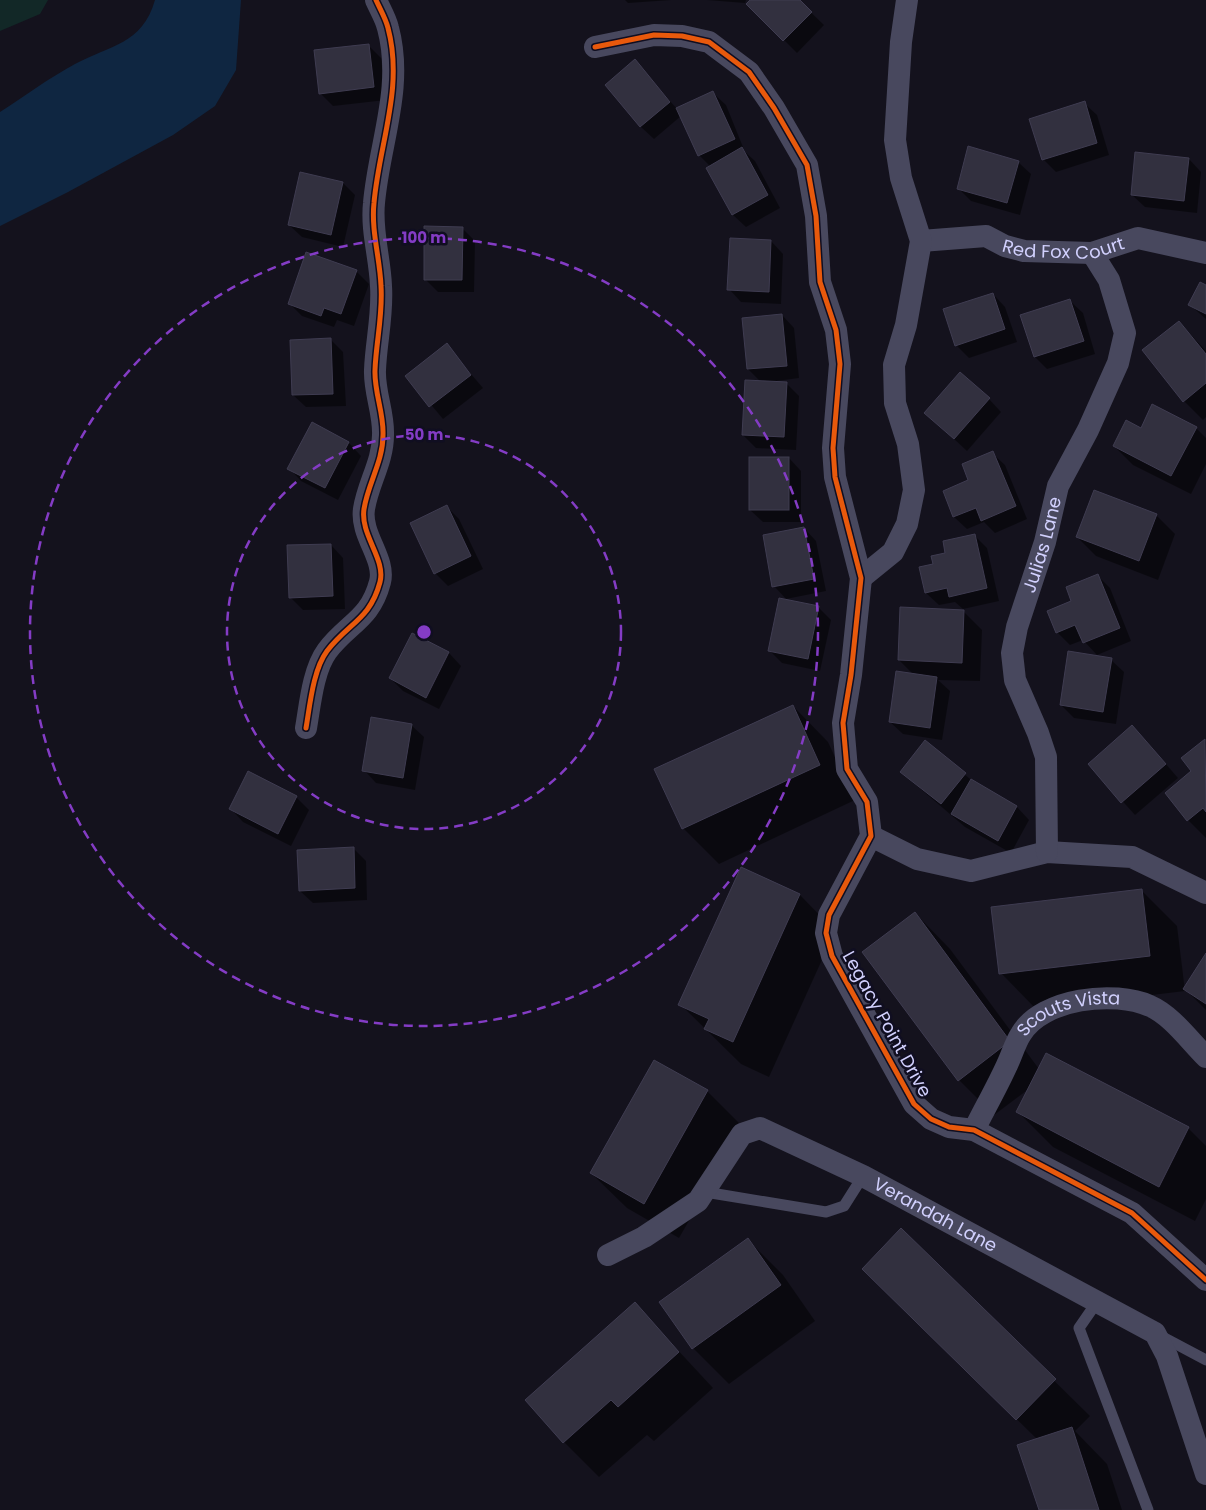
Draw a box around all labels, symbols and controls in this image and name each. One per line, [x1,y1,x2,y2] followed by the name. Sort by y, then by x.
[402,227,446,248] text: 100 m
[1000,230,1127,265] street label: Red Fox Court
[405,424,443,445] text: 50 m
[1016,494,1067,596] street label: Julias Lane
[415,623,433,641] centre of rings
[837,946,938,1101] street label: Legacy Point Drive
[1010,985,1121,1041] street label: Scouts Vista
[869,1171,1002,1258] street label: Verandah Lane

